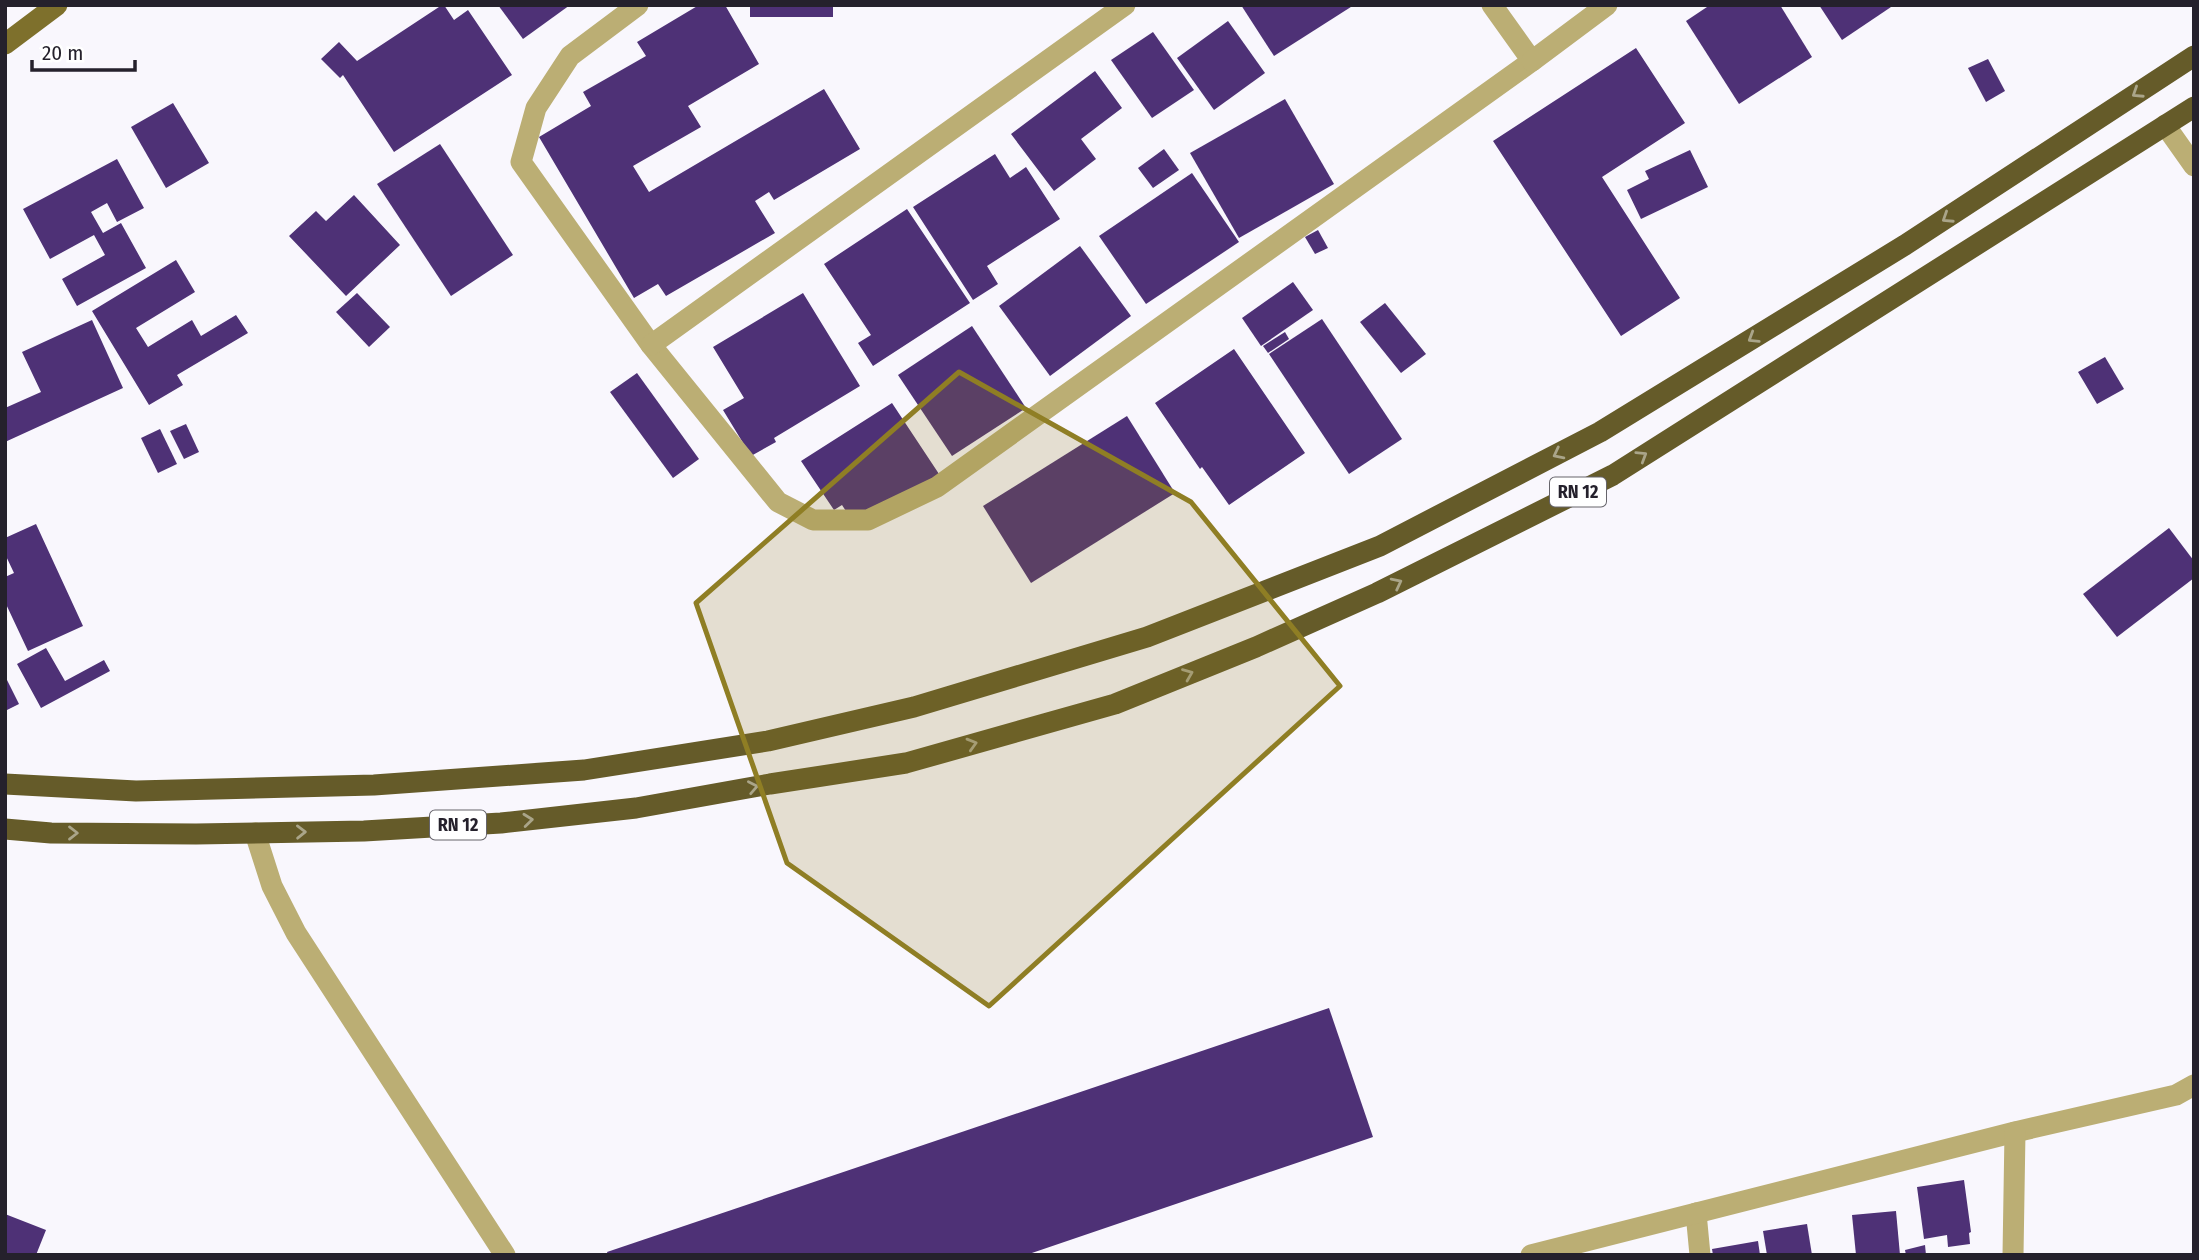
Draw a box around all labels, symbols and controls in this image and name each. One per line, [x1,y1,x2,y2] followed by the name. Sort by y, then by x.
[32,28,135,72] scale bar
[42,40,83,66] text: 20 m
[2131,85,2144,98] one-way arrow
[1941,210,1954,223] one-way arrow
[1748,330,1761,343] one-way arrow
[1553,446,1565,460] one-way arrow
[1634,452,1647,465] one-way arrow
[1550,478,1606,506] road number: RN 12
[1389,578,1402,592] one-way arrow
[1182,669,1194,683] one-way arrow
[966,738,978,753] one-way arrow
[747,780,759,795] one-way arrow
[430,810,486,840] road number: RN 12
[523,813,534,828] one-way arrow
[69,825,79,841] one-way arrow
[296,825,307,840] one-way arrow

